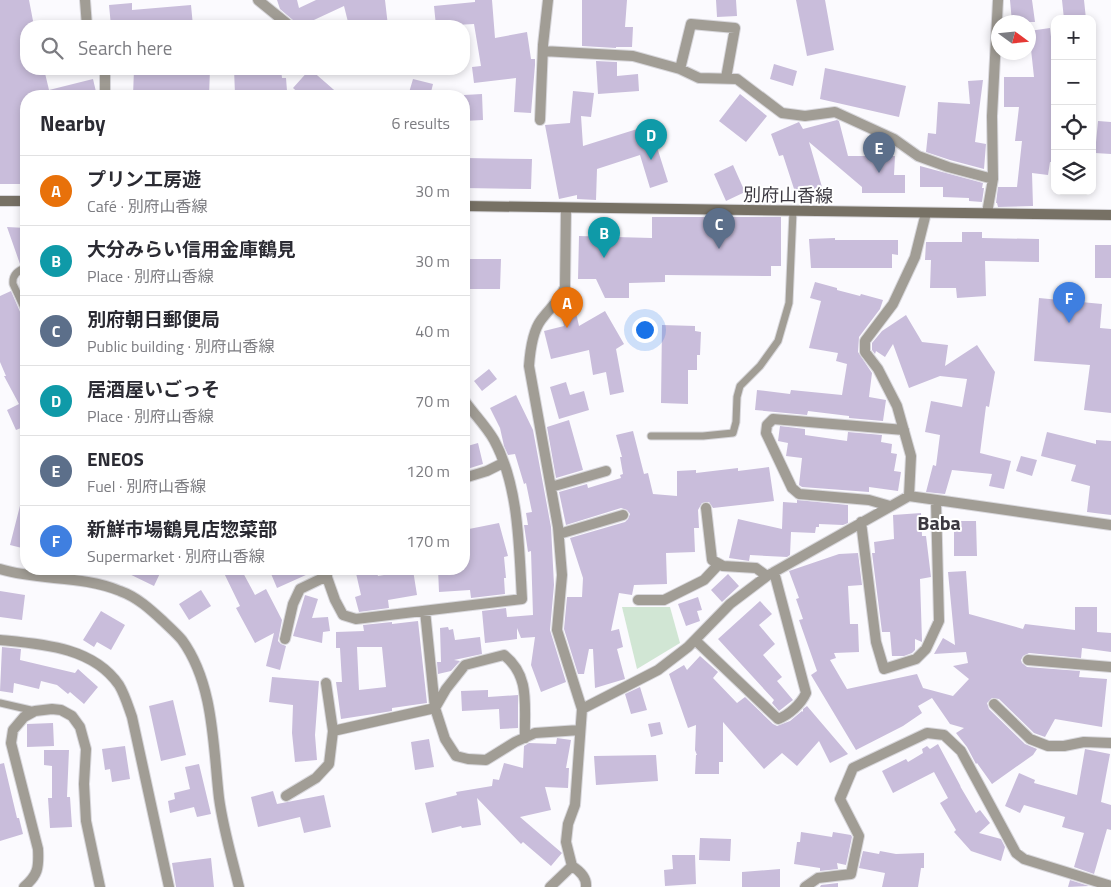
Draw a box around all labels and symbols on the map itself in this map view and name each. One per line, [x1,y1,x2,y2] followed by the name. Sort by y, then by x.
[991,15,1036,60] north arrow
[635,119,667,160] pin: D
[863,132,895,173] pin: E
[743,181,833,209] street label: 別府山香線
[703,208,735,249] pin: C
[588,217,620,258] pin: B
[1053,282,1085,323] pin: F
[551,287,583,328] pin: A
[632,317,658,343] your location
[917,507,961,538] district label: Baba

